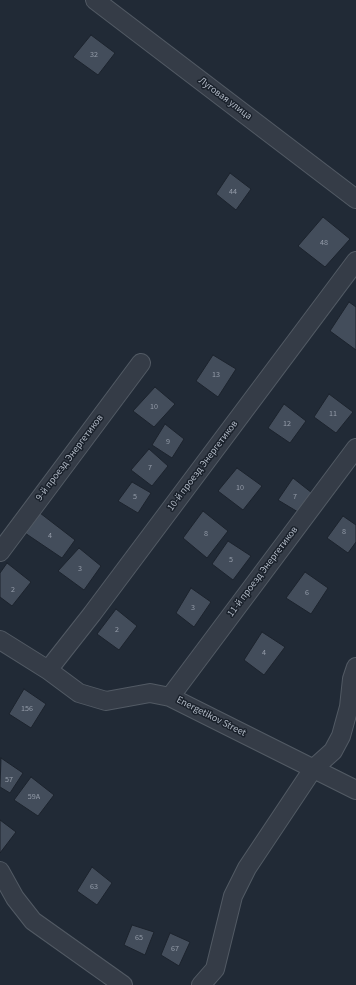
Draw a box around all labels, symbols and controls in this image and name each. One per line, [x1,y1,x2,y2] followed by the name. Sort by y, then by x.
[90,50,98,60] house number: 32
[196,75,254,123] street label: Луговая улица
[229,187,237,197] house number: 44
[320,238,328,248] house number: 48
[212,370,220,380] house number: 13
[150,402,158,412] house number: 10
[329,409,337,419] house number: 11
[34,412,106,504] street label: 9-й проезд Энергетиков
[165,418,241,514] street label: 10-й проезд Энергетиков
[283,419,291,429] house number: 12
[166,437,170,447] house number: 9
[148,463,152,473] house number: 7
[236,483,244,493] house number: 10
[133,492,137,502] house number: 5
[293,492,297,502] house number: 7
[225,524,301,620] street label: 11-й проезд Энергетиков
[342,527,346,537] house number: 8
[204,529,208,539] house number: 8
[48,531,52,541] house number: 4
[229,555,233,565] house number: 5
[78,564,82,574] house number: 3
[11,585,15,595] house number: 2
[305,588,309,598] house number: 6
[191,603,195,613] house number: 3
[115,625,119,635] house number: 2
[262,648,266,658] house number: 4
[174,694,248,740] street label: Energetikov Street
[21,704,33,714] house number: 156
[5,775,13,785] house number: 57
[28,792,40,802] house number: 59А
[90,882,98,892] house number: 63
[135,933,143,943] house number: 65
[171,944,179,954] house number: 67

